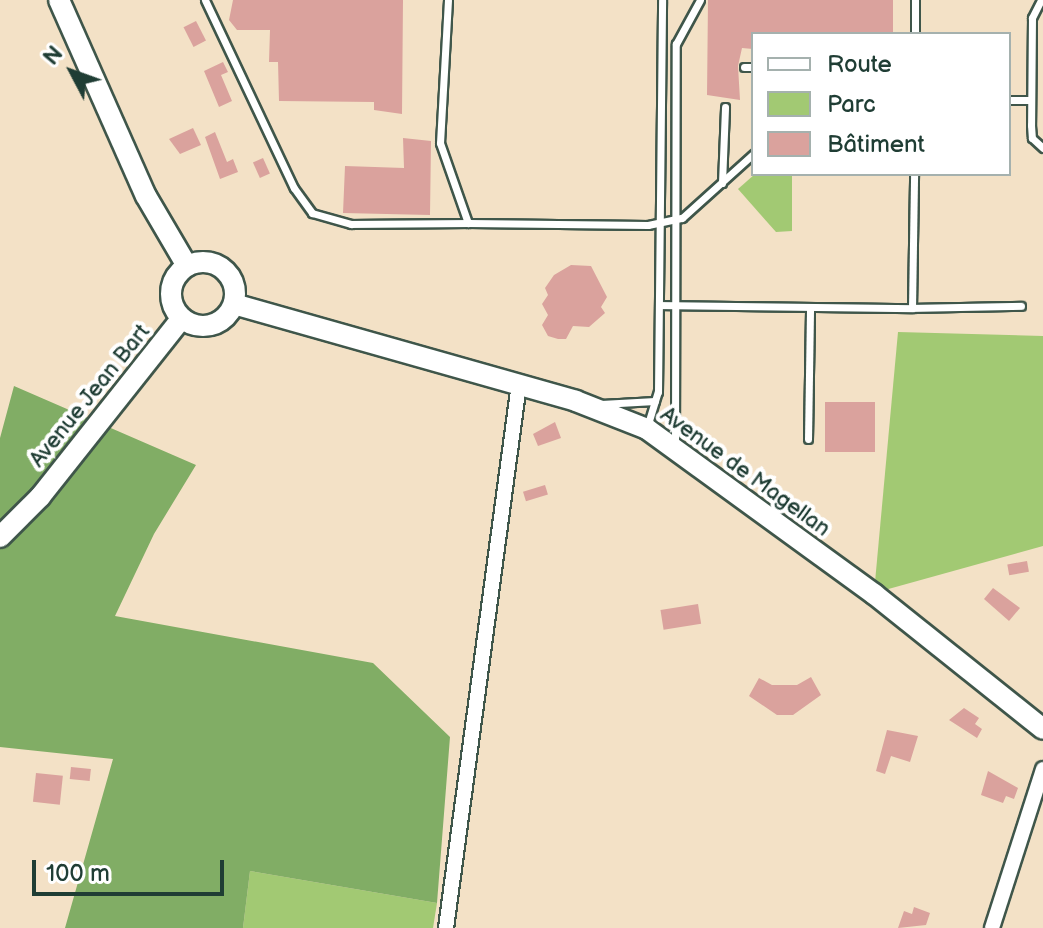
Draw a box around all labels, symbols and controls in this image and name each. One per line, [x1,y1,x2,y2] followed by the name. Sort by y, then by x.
[32,32,112,112] north arrow
[751,32,1011,176] legend
[38,41,69,71] text: N
[827,50,892,79] text: Route
[827,90,876,119] text: Parc
[827,130,925,159] text: Bâtiment
[24,319,156,473] street label: Avenue Jean Bart
[655,402,835,542] street label: Avenue de Magellan
[36,844,228,894] scale bar
[46,859,110,888] text: 100 m

